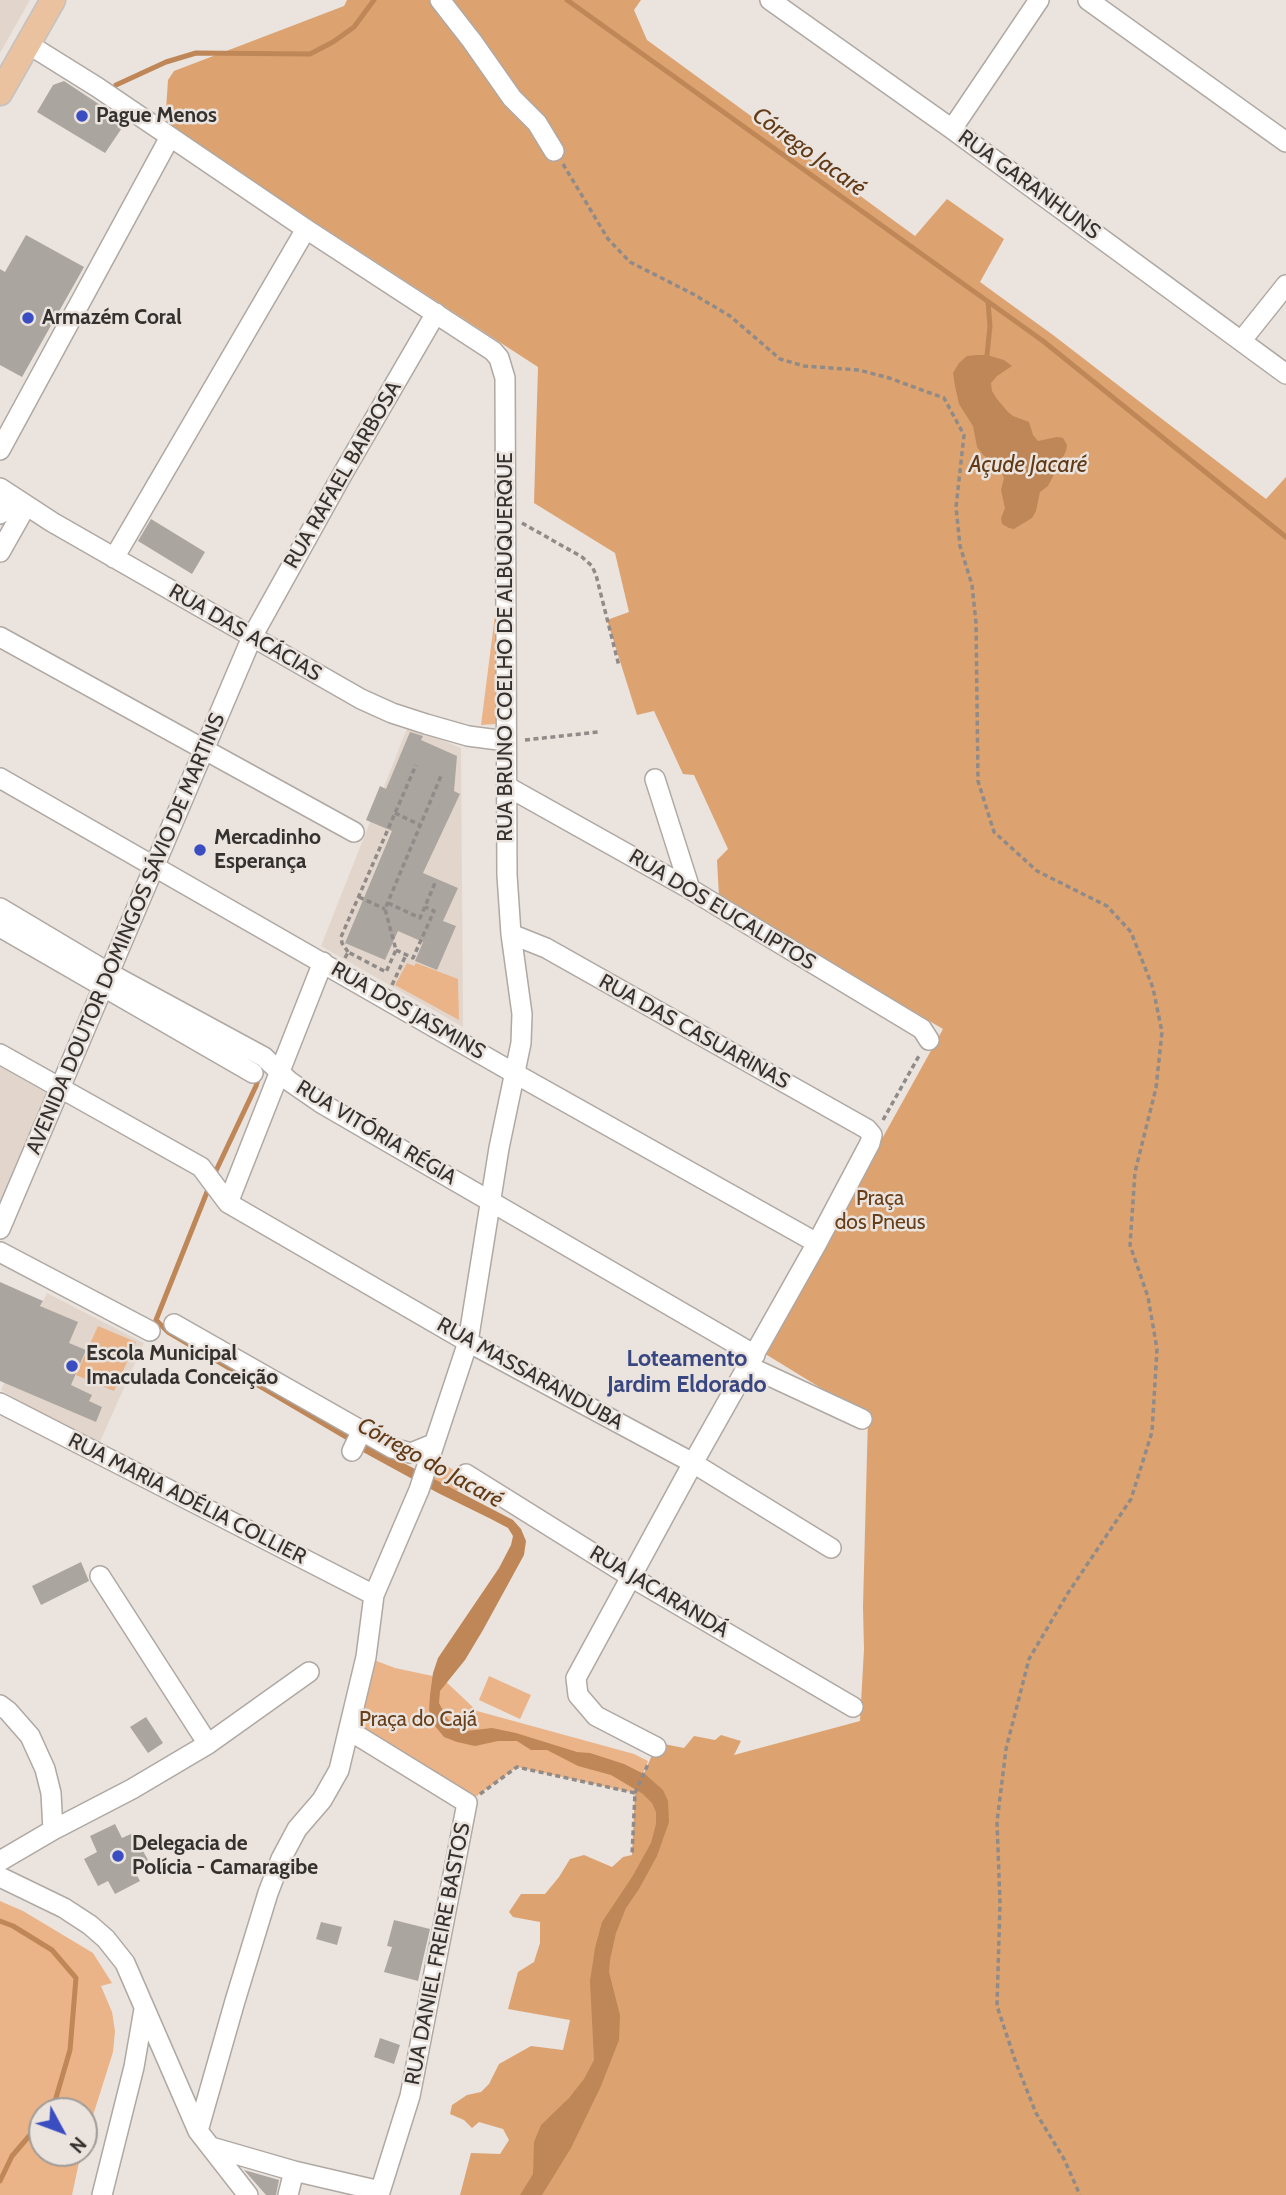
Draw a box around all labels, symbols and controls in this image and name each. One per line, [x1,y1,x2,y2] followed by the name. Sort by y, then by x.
[747,102,871,202] water label: Córrego Jacaré
[96,103,217,129] place label: Pague Menos
[74,108,90,124] marker: Pague Menos
[953,125,1105,245] street label: RUA GARANHUNS
[42,305,182,331] place label: Armazém Coral
[20,310,36,326] marker: Armazém Coral
[279,377,407,573] street label: RUA RAFAEL BARBOSA
[969,451,1087,479] water label: Açude Jacaré
[493,452,519,842] street label: RUA BRUNO COELHO DE ALBUQUERQUE
[164,579,326,687] street label: RUA DAS ACÁCIAS
[21,710,231,1158] street label: AVENIDA DOUTOR DOMINGOS SÁVIO DE MARTINS
[214,825,321,875] place label: Mercadinho Esperança
[192,842,208,858] marker: Mercadinho Esperança
[624,844,820,976] street label: RUA DOS EUCALIPTOS
[327,957,489,1065] street label: RUA DOS JASMINS
[594,969,794,1095] street label: RUA DAS CASUARINAS
[291,1075,461,1191] street label: RUA VITÓRIA RÉGIA
[835,1186,925,1236] park label: Praça dos Pneus
[433,1312,627,1436] street label: RUA MASSARANDUBA
[86,1341,278,1391] place label: Escola Municipal Imaculada Conceição
[607,1345,767,1399] district label: Loteamento Jardim Eldorado
[64,1358,80,1374] marker: Escola Municipal Imaculada Conceição
[352,1412,508,1514] water label: Córrego do Jacaré
[64,1428,310,1570] street label: RUA MARIA ADÉLIA COLLIER
[585,1541,733,1643] street label: RUA JACARANDÁ
[359,1707,477,1733] park label: Praça do Cajá
[400,1821,476,2087] street label: RUA DANIEL FREIRE BASTOS
[132,1831,318,1881] place label: Delegacia de Polícia - Camaragibe
[110,1848,126,1864] marker: Delegacia de Polícia - Camaragibe
[28,2097,98,2167] north arrow
[65,2132,91,2157] text: N

